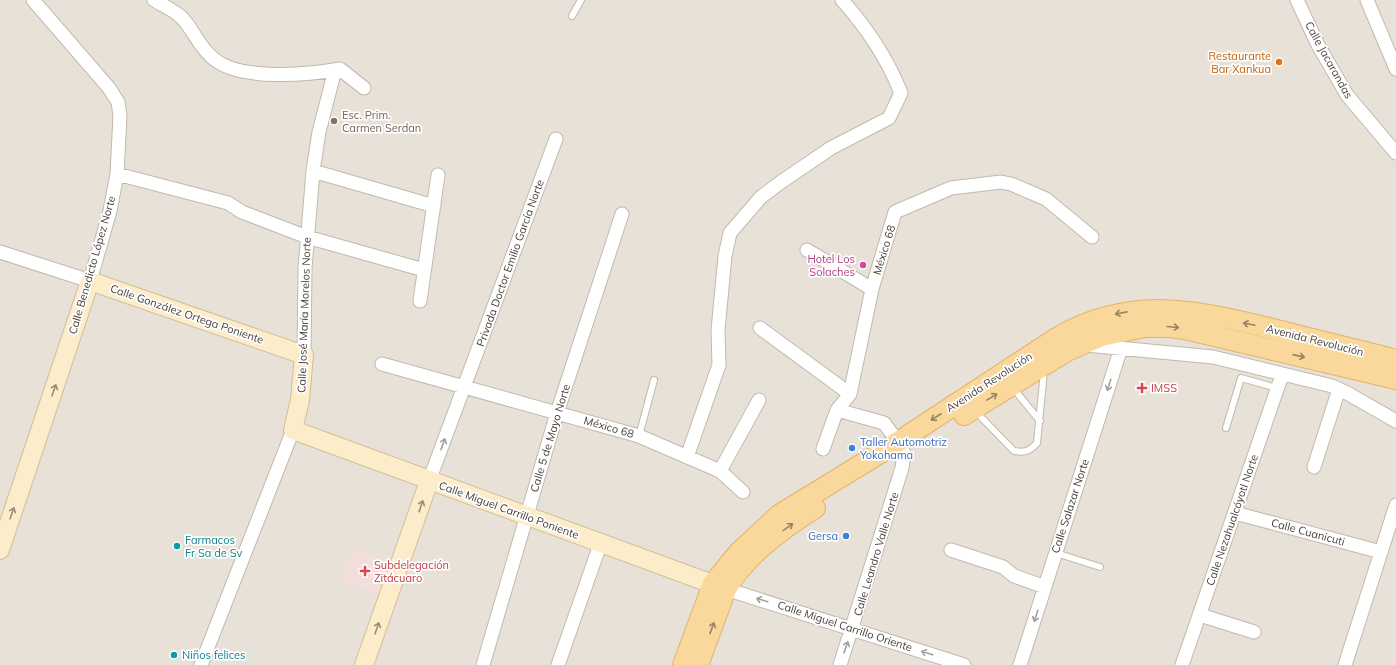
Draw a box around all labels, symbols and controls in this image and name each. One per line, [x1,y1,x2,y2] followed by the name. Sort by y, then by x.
[1302,19,1356,101] street label: Calle Jacarandas
[1209,49,1271,76] place label: Restaurante Bar Xankua
[1274,57,1284,67] marker: Restaurante Bar Xankua
[342,108,421,135] place label: Esc. Prim. Carmen Serdan
[329,116,339,126] marker: Esc. Prim. Carmen Serdan
[473,178,547,348] street label: Privada Doctor Emilio García Norte
[65,194,119,336] street label: Calle Benedicto López Norte
[870,223,898,277] street label: México 68
[294,237,314,393] street label: Calle José María Morelos Norte
[807,252,855,279] place label: Hotel Los Solaches
[858,260,868,270] marker: Hotel Los Solaches
[108,281,266,347] street label: Calle González Ortega Poniente
[1115,310,1128,318] one-way arrow
[1243,319,1256,327] one-way arrow
[1265,321,1365,359] street label: Avenida Revolución
[1166,324,1179,331] one-way arrow
[943,349,1035,415] street label: Avenida Revolución
[1293,353,1306,360] one-way arrow
[1105,378,1112,391] one-way arrow
[1151,381,1177,395] place label: IMSS
[527,382,573,494] street label: Calle 5 de Mayo Norte
[1136,382,1148,394] marker: IMSS
[50,384,58,396] one-way arrow
[986,393,998,401] one-way arrow
[582,413,636,441] street label: México 68
[931,413,942,421] one-way arrow
[859,435,947,462] place label: Taller Automotriz Yokohama
[439,439,447,451] one-way arrow
[847,443,857,453] marker: Taller Automotriz Yokohama
[1203,453,1261,587] street label: Calle Nezahualcóyotl Norte
[1048,457,1092,555] street label: Calle Salazar Norte
[437,478,581,542] street label: Calle Miguel Carrillo Poniente
[850,490,902,618] street label: Calle Leandro Valle Norte
[417,500,425,512] one-way arrow
[9,507,17,519] one-way arrow
[1270,515,1346,549] street label: Calle Cuanicuti
[782,523,793,531] one-way arrow
[808,529,838,543] place label: Gersa
[841,531,851,541] marker: Gersa
[185,533,242,560] place label: Farmacos Fr Sa de Sv
[172,541,182,551] marker: Farmacos Fr Sa de Sv
[374,558,449,585] place label: Subdelegación Zitácuaro
[359,565,371,577] marker: Subdelegación Zitácuaro
[755,596,768,603] one-way arrow
[776,598,914,654] street label: Calle Miguel Carrillo Oriente
[1031,609,1039,621] one-way arrow
[374,623,382,635] one-way arrow
[708,623,716,635] one-way arrow
[843,640,850,653] one-way arrow
[182,648,245,662] place label: Niños felices
[921,649,934,656] one-way arrow
[169,650,179,660] marker: Niños felices

